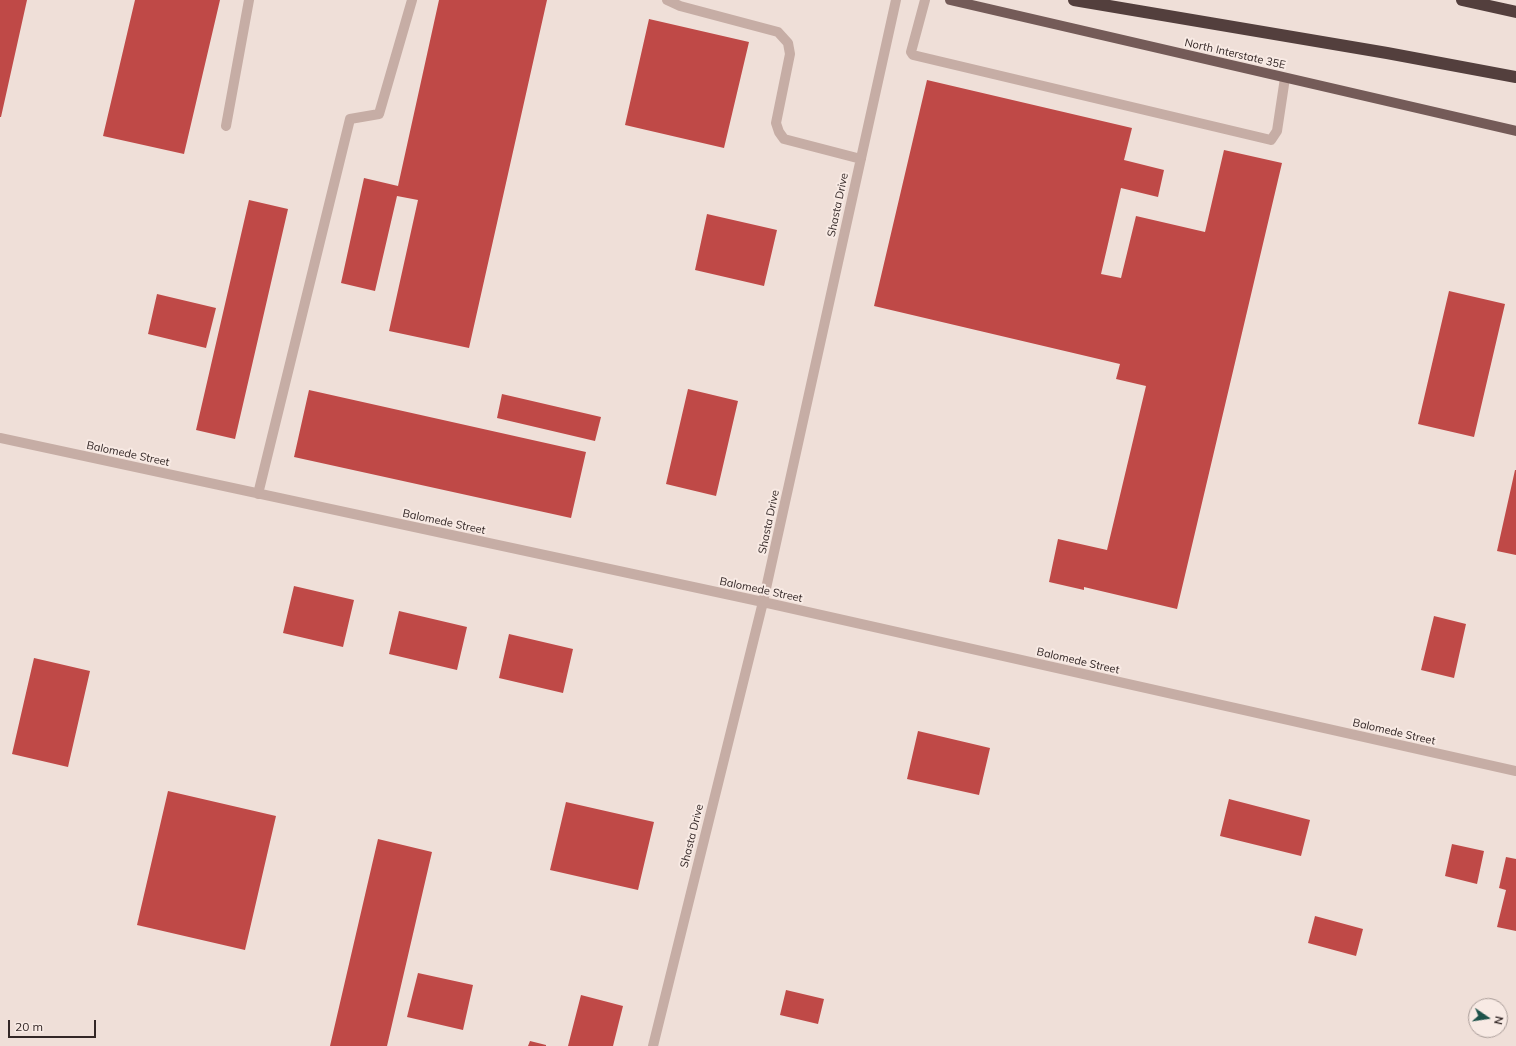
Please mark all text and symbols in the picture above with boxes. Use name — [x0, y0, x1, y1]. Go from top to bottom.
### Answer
street label: North Interstate 35E — [1183, 36, 1287, 72]
street label: Shasta Drive — [825, 172, 851, 238]
street label: Balomede Street — [85, 439, 171, 469]
street label: Shasta Drive — [756, 489, 782, 555]
street label: Balomede Street — [401, 507, 487, 537]
street label: Balomede Street — [718, 575, 804, 605]
street label: Balomede Street — [1035, 645, 1121, 677]
street label: Balomede Street — [1351, 716, 1437, 748]
street label: Shasta Drive — [678, 803, 706, 869]
north arrow — [1468, 998, 1508, 1038]
scale bar — [10, 1012, 98, 1038]
text: N — [1491, 1015, 1506, 1026]
text: 20 m — [15, 1019, 43, 1034]

